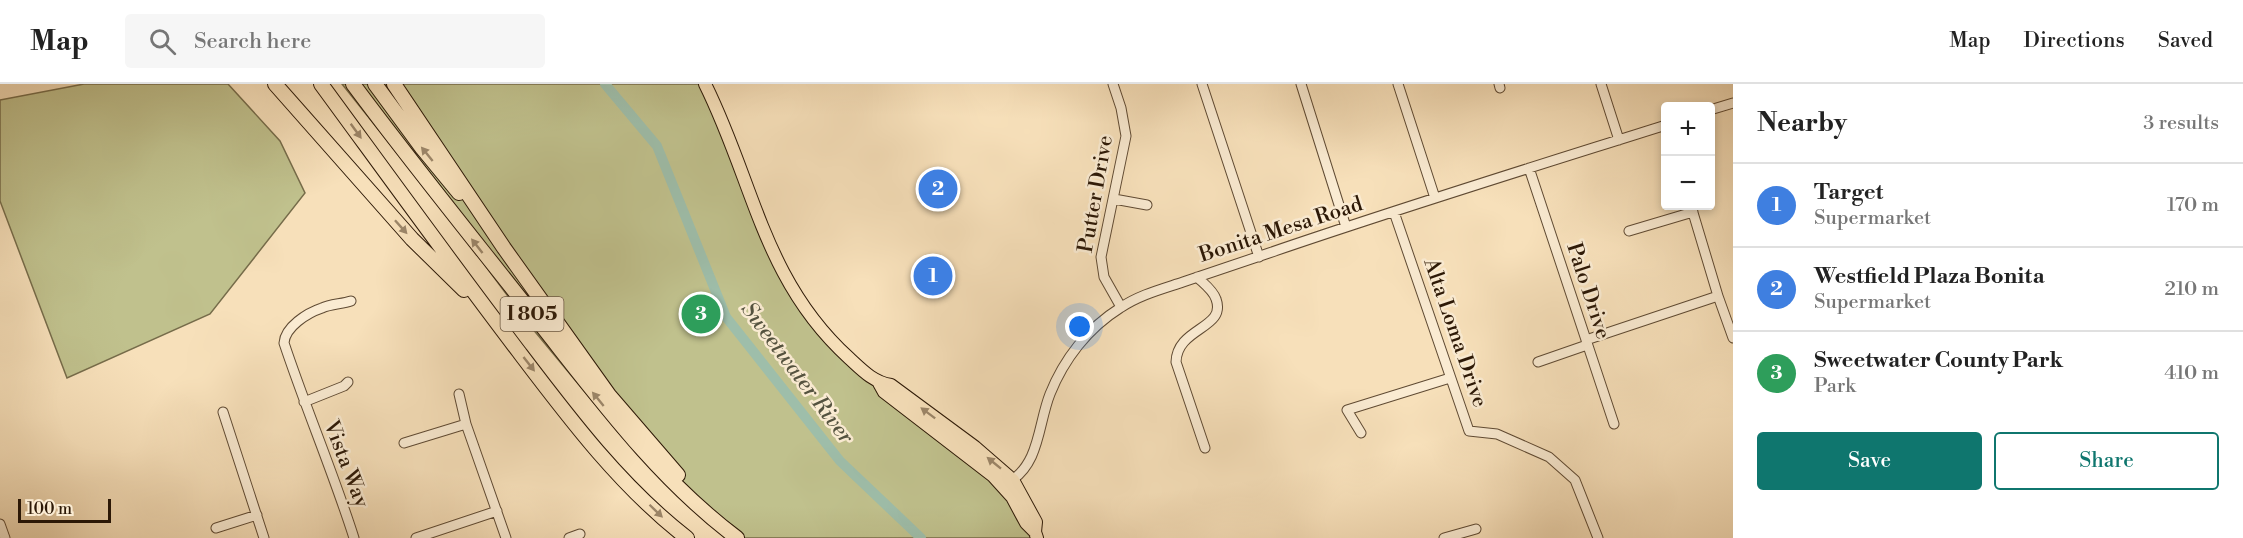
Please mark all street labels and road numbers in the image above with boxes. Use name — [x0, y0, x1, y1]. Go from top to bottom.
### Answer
street label: Putter Drive — [1073, 133, 1119, 255]
street label: Bonita Mesa Road — [1195, 191, 1366, 269]
street label: Palo Drive — [1560, 240, 1616, 342]
street label: Alta Loma Drive — [1417, 254, 1493, 411]
road number: I 805 — [500, 297, 564, 331]
street label: Vista Way — [317, 416, 375, 512]

